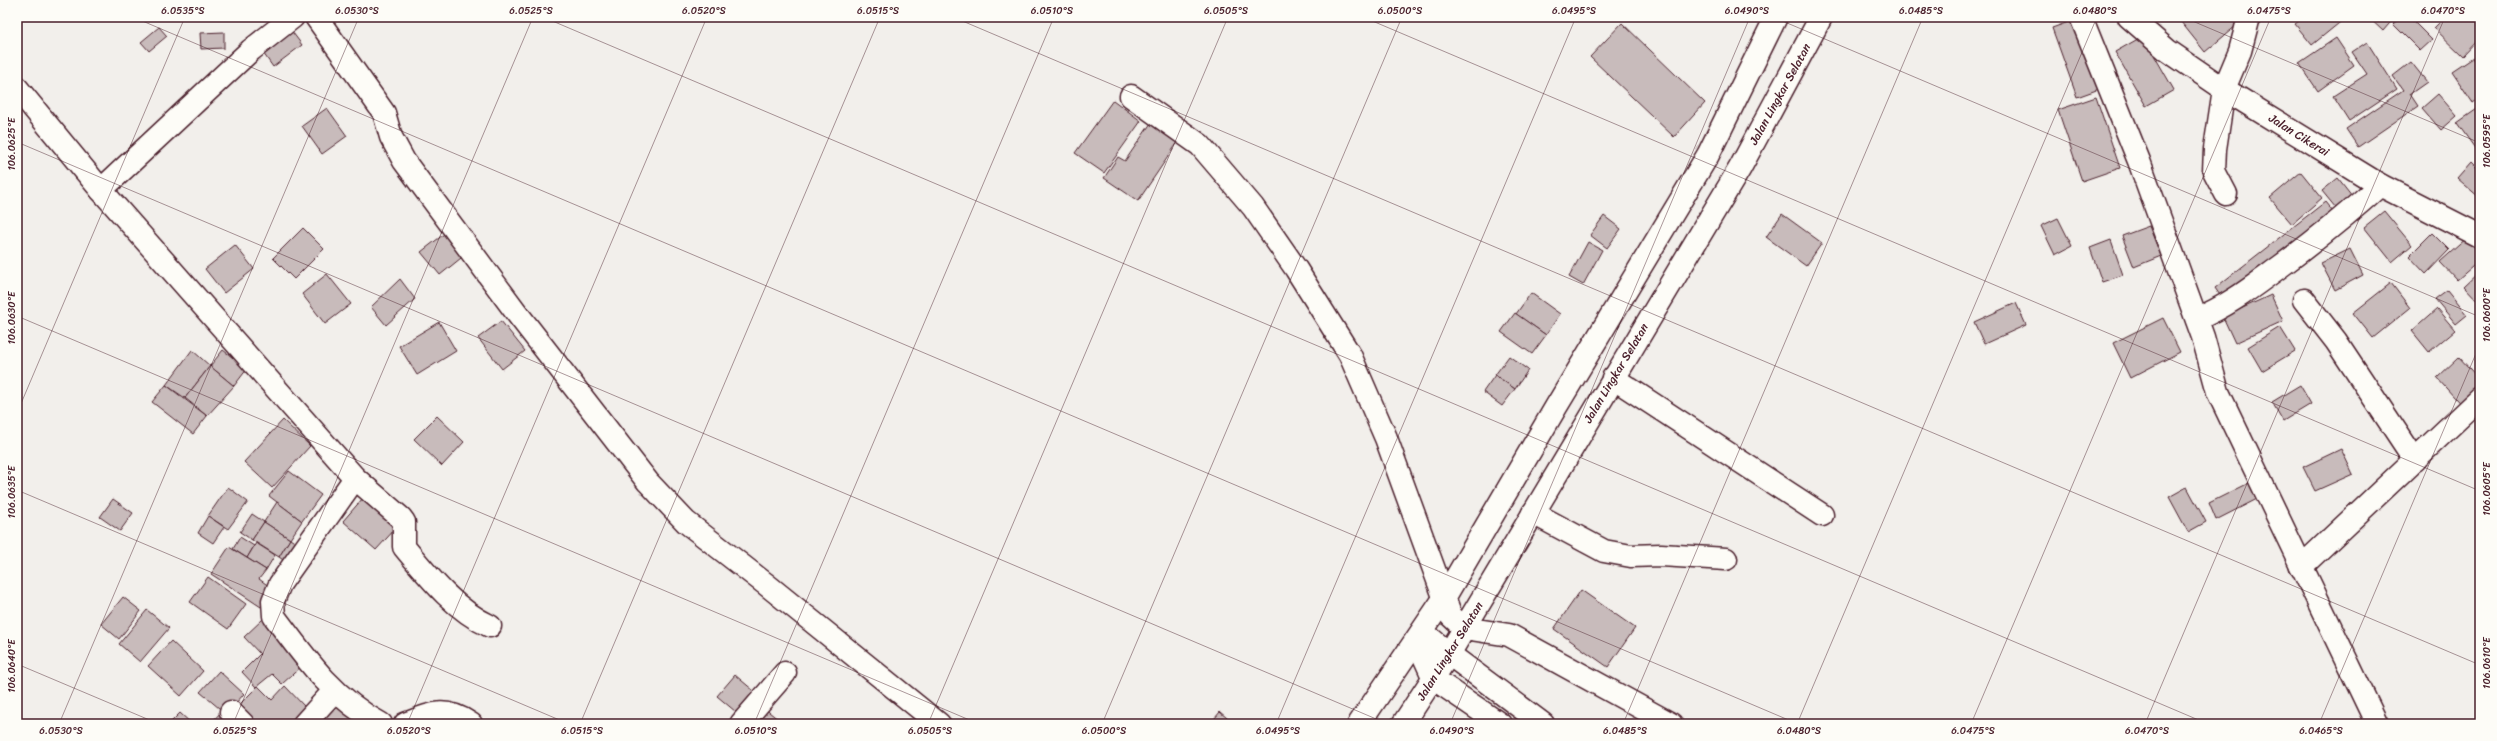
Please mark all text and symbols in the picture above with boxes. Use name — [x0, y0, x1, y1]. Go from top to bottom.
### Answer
text: 6.0535°S — [161, 2, 205, 20]
text: 6.0530°S — [335, 2, 379, 20]
text: 6.0525°S — [509, 2, 554, 20]
text: 6.0520°S — [682, 2, 727, 20]
text: 6.0515°S — [857, 2, 900, 20]
text: 6.0510°S — [1031, 2, 1074, 20]
text: 6.0505°S — [1204, 2, 1249, 20]
text: 6.0500°S — [1378, 2, 1423, 20]
text: 6.0495°S — [1552, 2, 1597, 20]
text: 6.0490°S — [1725, 2, 1770, 20]
text: 6.0485°S — [1899, 2, 1944, 20]
text: 6.0480°S — [2073, 2, 2118, 20]
text: 6.0475°S — [2247, 2, 2292, 20]
text: 6.0470°S — [2421, 2, 2466, 20]
street label: Jalan Lingkar Selatan — [1742, 39, 1817, 150]
street label: Jalan Cikerai — [2263, 107, 2334, 163]
text: 106.0595°E — [2478, 113, 2496, 168]
text: 106.0625°E — [3, 116, 21, 171]
text: 106.0600°E — [2478, 287, 2496, 342]
text: 106.0630°E — [3, 290, 21, 344]
street label: Jalan Lingkar Selatan — [1577, 318, 1655, 428]
text: 106.0605°E — [2478, 461, 2496, 516]
text: 106.0635°E — [3, 464, 21, 518]
street label: Jalan Lingkar Selatan — [1410, 597, 1490, 706]
text: 106.0610°E — [2478, 636, 2496, 689]
text: 106.0640°E — [3, 638, 21, 693]
text: 6.0530°S — [39, 722, 83, 740]
text: 6.0525°S — [213, 722, 258, 740]
text: 6.0520°S — [387, 722, 432, 740]
text: 6.0515°S — [561, 722, 604, 740]
text: 6.0510°S — [735, 722, 778, 740]
text: 6.0505°S — [908, 722, 953, 740]
text: 6.0500°S — [1082, 722, 1127, 740]
text: 6.0495°S — [1256, 722, 1301, 740]
text: 6.0490°S — [1430, 722, 1475, 740]
text: 6.0485°S — [1603, 722, 1648, 740]
text: 6.0480°S — [1777, 722, 1822, 740]
text: 6.0475°S — [1951, 722, 1996, 740]
text: 6.0470°S — [2125, 722, 2170, 740]
text: 6.0465°S — [2299, 722, 2344, 740]

